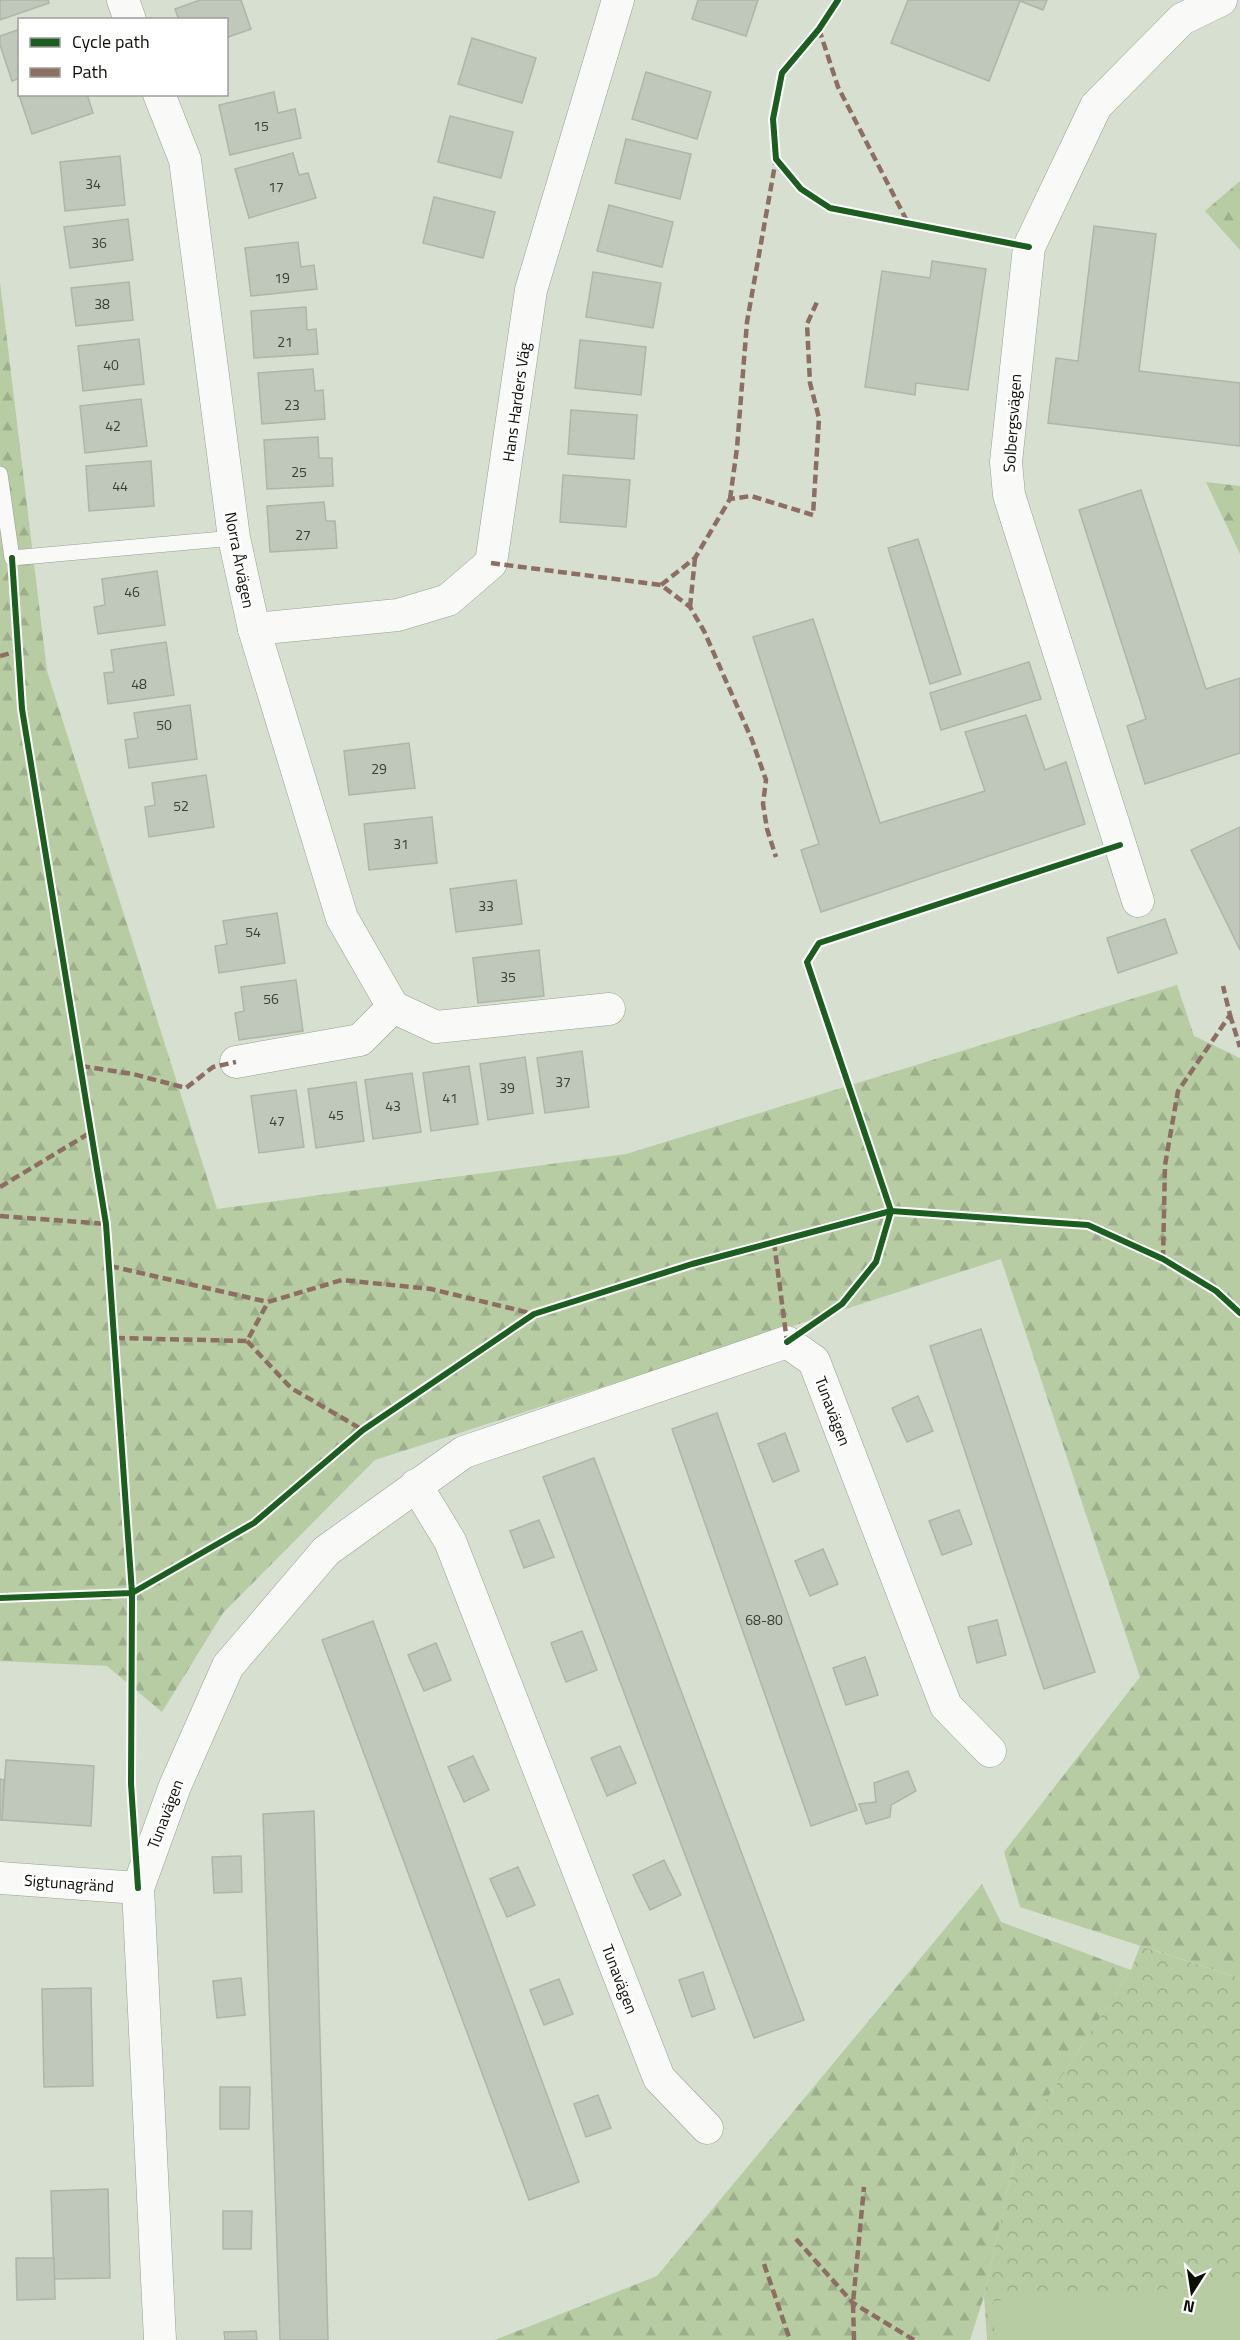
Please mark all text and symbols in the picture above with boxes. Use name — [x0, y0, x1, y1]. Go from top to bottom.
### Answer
legend — [18, 18, 228, 96]
text: Cycle path — [72, 28, 150, 55]
text: Path — [72, 58, 108, 85]
house number: 15 — [253, 115, 269, 136]
house number: 34 — [85, 173, 101, 194]
house number: 17 — [268, 176, 284, 197]
house number: 36 — [91, 232, 107, 253]
house number: 19 — [274, 267, 290, 288]
house number: 38 — [94, 293, 110, 314]
house number: 21 — [277, 331, 293, 352]
street label: Hans Harders Väg — [496, 341, 536, 463]
house number: 40 — [103, 354, 119, 375]
street label: Solbergsvägen — [997, 373, 1027, 473]
house number: 23 — [284, 394, 300, 415]
house number: 42 — [105, 415, 121, 436]
house number: 25 — [291, 461, 307, 482]
house number: 44 — [112, 475, 128, 496]
street label: Norra Årvägen — [219, 510, 261, 610]
house number: 27 — [295, 524, 311, 545]
house number: 46 — [124, 581, 140, 602]
house number: 48 — [131, 673, 147, 694]
house number: 50 — [156, 714, 172, 735]
house number: 29 — [371, 758, 387, 779]
house number: 52 — [173, 795, 189, 816]
house number: 31 — [393, 833, 409, 854]
house number: 33 — [478, 895, 494, 916]
house number: 54 — [245, 921, 261, 942]
house number: 35 — [500, 966, 516, 987]
house number: 56 — [263, 988, 279, 1009]
house number: 37 — [555, 1071, 571, 1092]
house number: 39 — [499, 1077, 515, 1098]
house number: 41 — [442, 1087, 458, 1108]
house number: 43 — [385, 1095, 401, 1116]
house number: 45 — [328, 1104, 344, 1125]
house number: 47 — [269, 1110, 285, 1131]
street label: Tunavägen — [809, 1373, 857, 1449]
house number: 68-80 — [745, 1609, 783, 1630]
street label: Tunavägen — [141, 1776, 189, 1852]
street label: Sigtunagränd — [23, 1868, 115, 1898]
street label: Tunavägen — [596, 1941, 644, 2017]
north arrow — [1162, 2262, 1222, 2322]
text: N — [1181, 2294, 1197, 2320]

